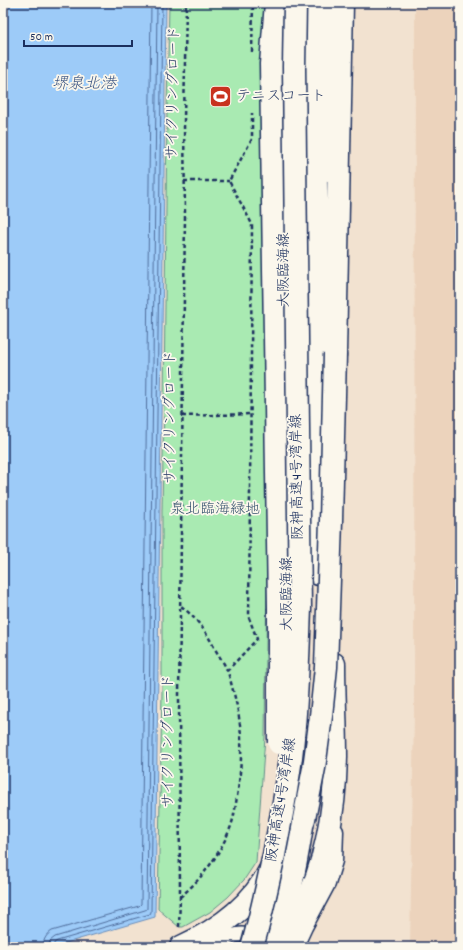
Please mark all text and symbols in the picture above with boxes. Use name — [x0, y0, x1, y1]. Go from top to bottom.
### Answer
scale bar — [24, 22, 132, 48]
street label: サイクリングロード — [162, 26, 186, 160]
text: 50 m — [30, 29, 53, 46]
water label: 堺泉北港 — [52, 73, 118, 96]
sports icon: テニスコート — [207, 84, 233, 110]
place label: テニスコート — [236, 86, 326, 108]
street label: 大阪臨海線 — [274, 232, 296, 308]
street label: サイクリングロード — [160, 350, 182, 484]
street label: 阪神高速4号湾岸線 — [286, 414, 310, 540]
park label: 泉北臨海緑地 — [170, 499, 260, 521]
street label: 大阪臨海線 — [277, 556, 299, 632]
street label: サイクリングロード — [158, 674, 180, 808]
street label: 阪神高速4号湾岸線 — [261, 736, 303, 864]

